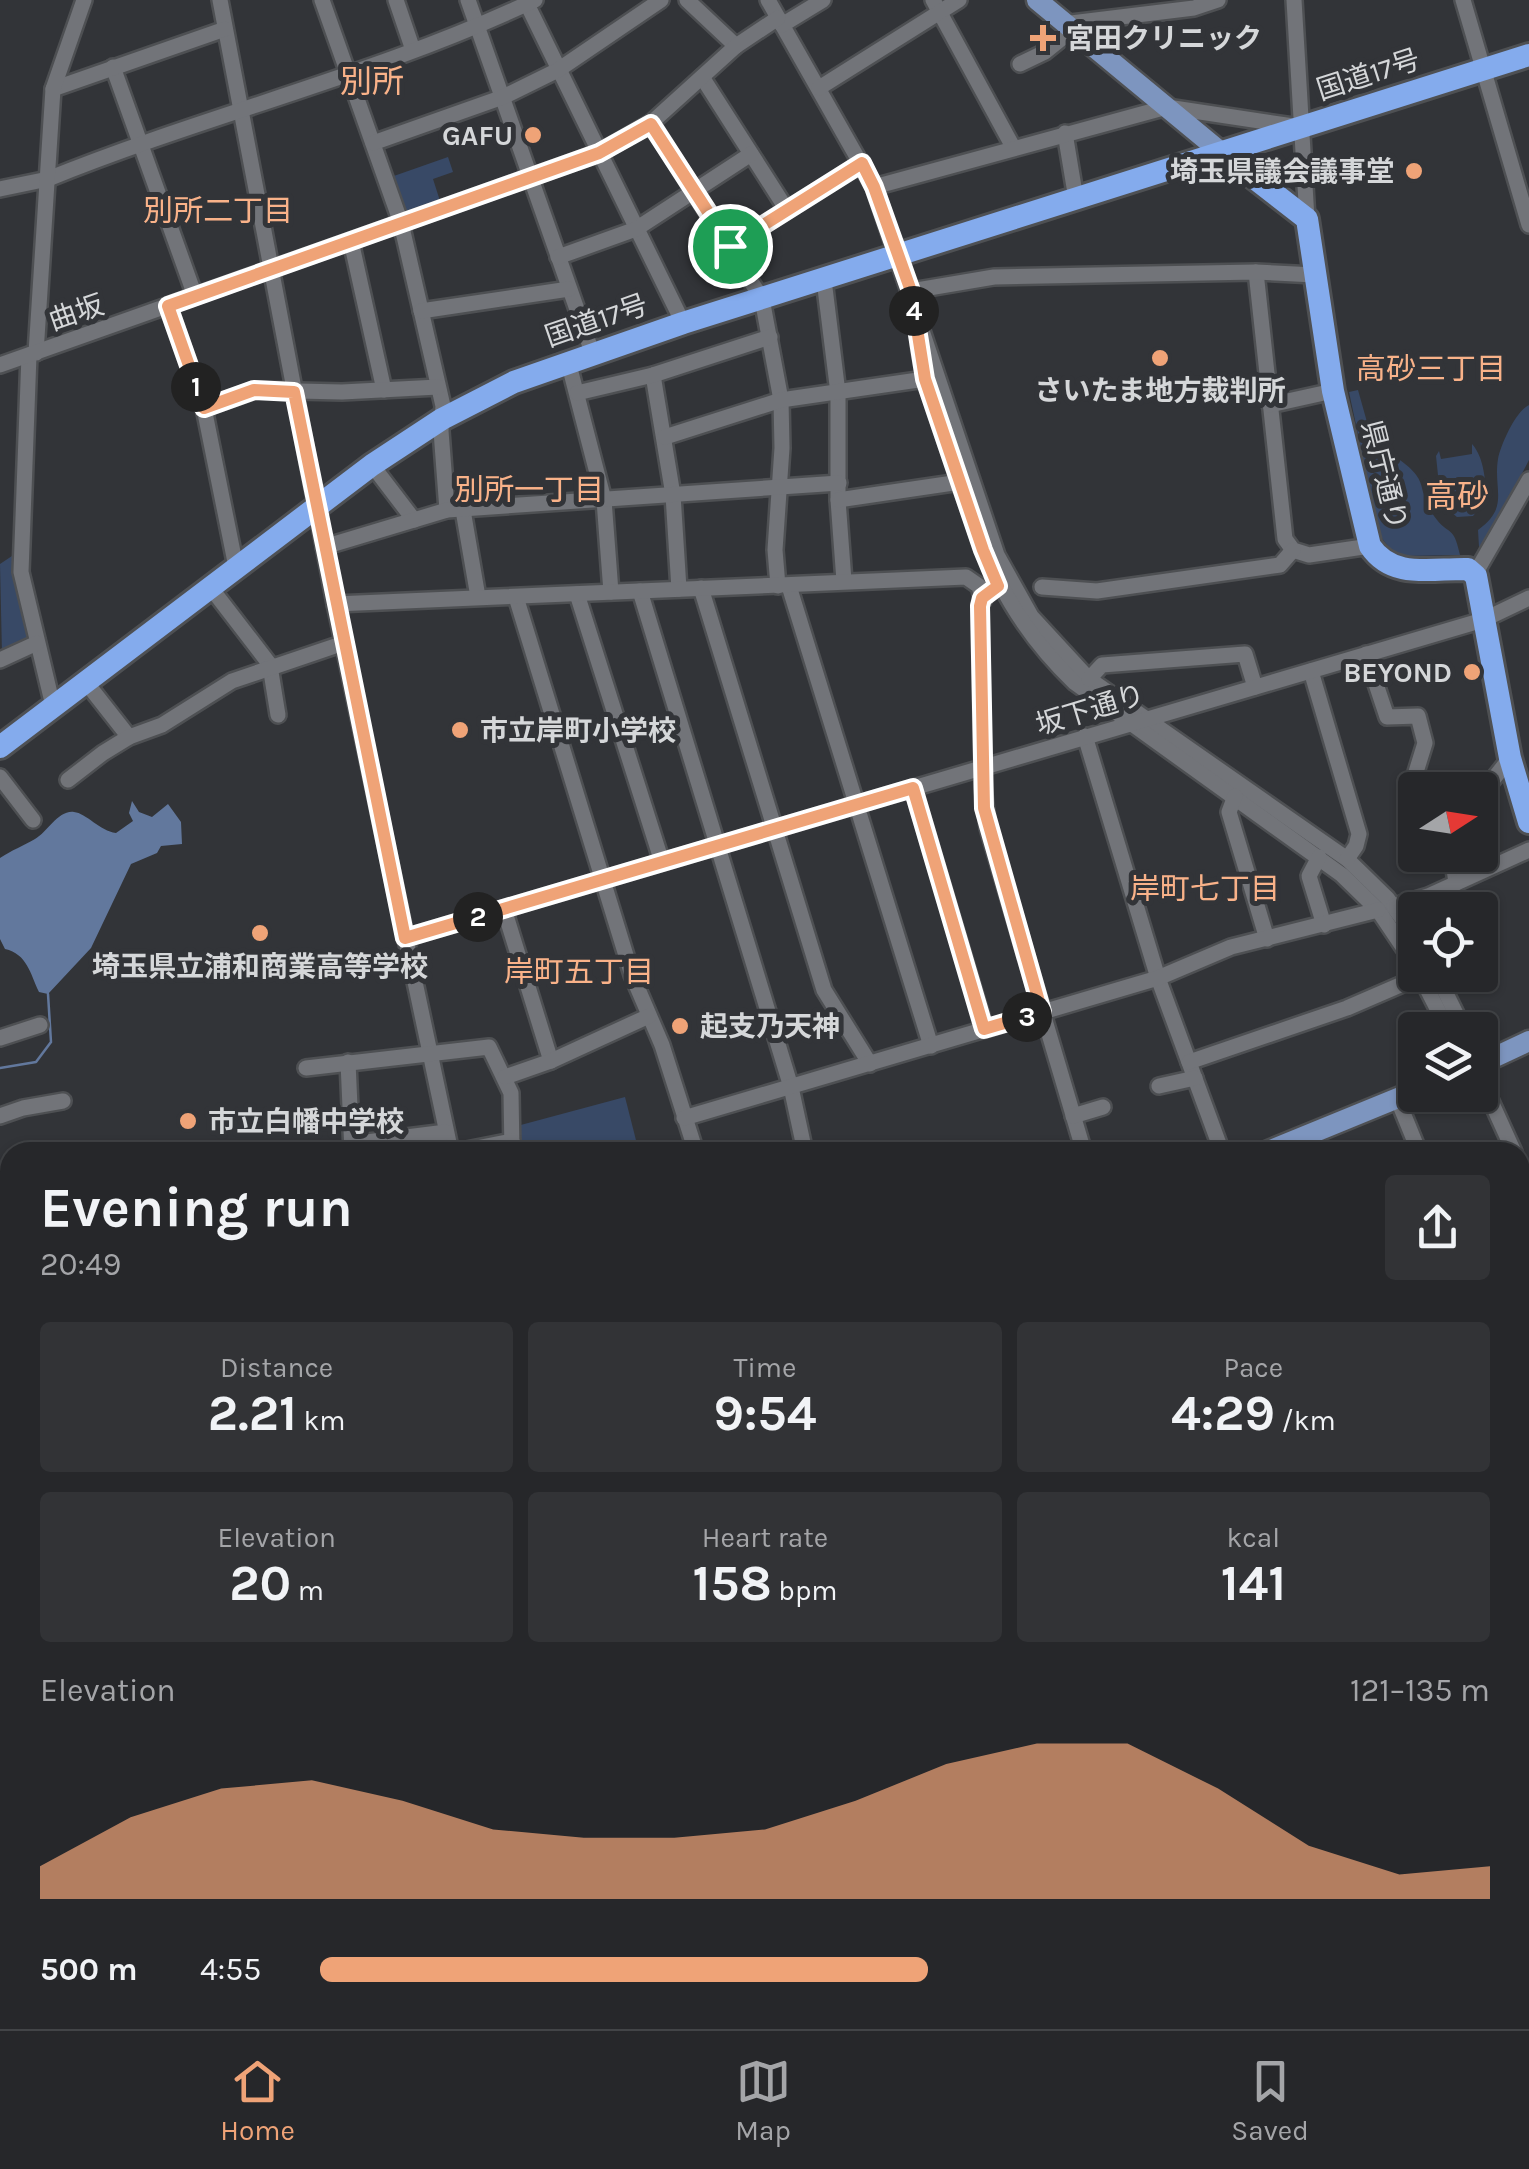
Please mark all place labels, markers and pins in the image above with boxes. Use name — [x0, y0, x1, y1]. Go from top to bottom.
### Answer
place label: 宮田クリニック — [1066, 22, 1262, 55]
marker: 宮田クリニック — [1030, 25, 1056, 51]
place label: GAFU — [442, 119, 513, 152]
marker: GAFU — [522, 124, 544, 146]
place label: 埼玉県議会議事堂 — [1170, 155, 1394, 188]
marker: 埼玉県議会議事堂 — [1403, 160, 1425, 182]
pin — [688, 204, 773, 289]
pin: 4 — [889, 286, 939, 336]
marker: さいたま地方裁判所 — [1149, 347, 1171, 369]
pin: 1 — [171, 362, 221, 412]
place label: さいたま地方裁判所 — [1034, 374, 1286, 407]
place label: BEYOND — [1343, 656, 1452, 689]
marker: BEYOND — [1461, 661, 1483, 683]
place label: 市立岸町小学校 — [480, 714, 676, 747]
marker: 市立岸町小学校 — [449, 719, 471, 741]
pin: 2 — [453, 892, 503, 942]
marker: 埼玉県立浦和商業高等学校 — [249, 922, 271, 944]
place label: 埼玉県立浦和商業高等学校 — [92, 950, 428, 983]
pin: 3 — [1002, 992, 1052, 1042]
place label: 起支乃天神 — [700, 1010, 840, 1043]
marker: 起支乃天神 — [669, 1015, 691, 1037]
place label: 市立白幡中学校 — [208, 1105, 404, 1138]
marker: 市立白幡中学校 — [177, 1110, 199, 1132]

